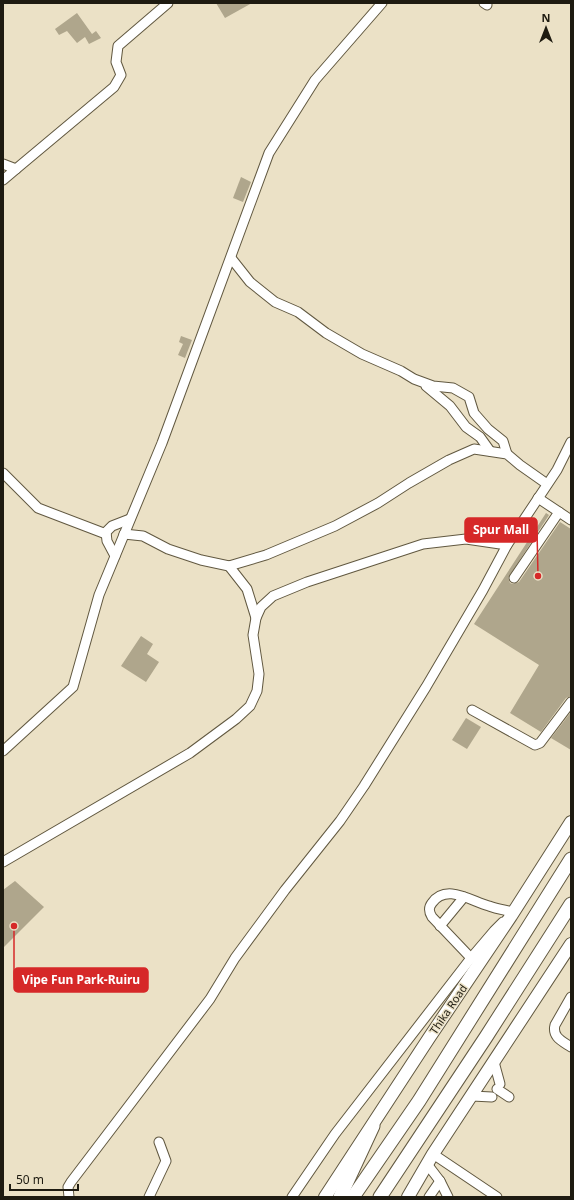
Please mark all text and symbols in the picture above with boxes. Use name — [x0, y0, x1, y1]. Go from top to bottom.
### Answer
north arrow — [526, 8, 566, 48]
text: N — [542, 10, 550, 25]
callout: Spur Mall — [465, 518, 537, 542]
text: Spur Mall — [473, 521, 529, 538]
callout: Vipe Fun Park-Ruiru — [14, 968, 148, 992]
text: Vipe Fun Park-Ruiru — [22, 971, 140, 988]
street label: Thika Road — [426, 981, 470, 1037]
scale bar — [10, 1166, 78, 1192]
text: 50 m — [16, 1171, 44, 1188]

